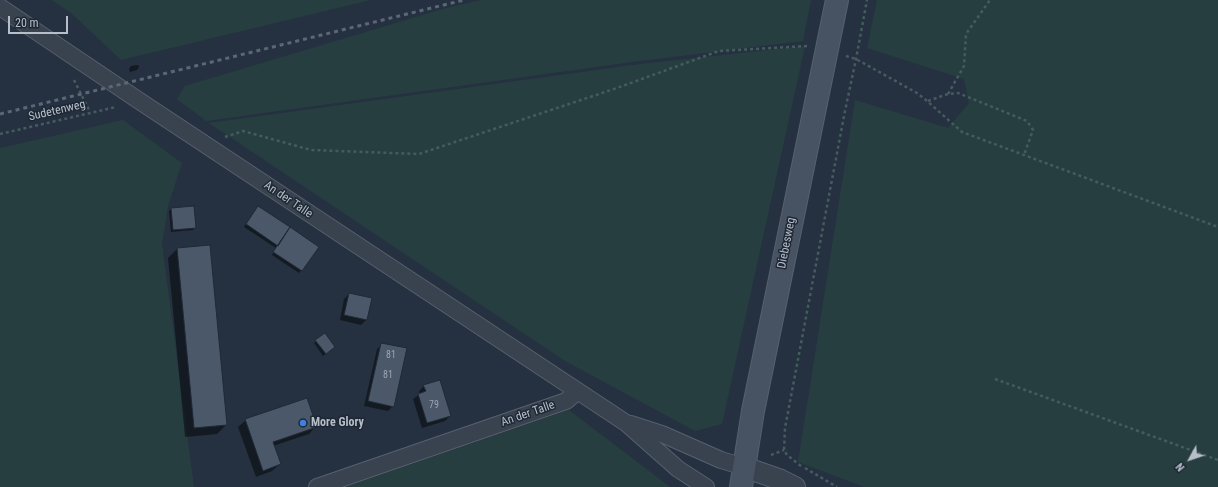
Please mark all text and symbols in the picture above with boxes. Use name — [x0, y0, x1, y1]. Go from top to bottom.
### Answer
scale bar — [10, 8, 70, 34]
text: 20 m — [15, 16, 39, 30]
street label: Sudetenweg — [27, 97, 87, 125]
street label: An der Talle — [261, 178, 315, 222]
street label: Diebesweg — [775, 216, 799, 270]
house number: 81 — [386, 349, 396, 361]
house number: 81 — [383, 369, 393, 381]
street label: An der Talle — [499, 398, 557, 430]
house number: 79 — [429, 399, 439, 411]
place label: More Glory — [311, 416, 364, 430]
marker: More Glory — [298, 418, 308, 428]
north arrow — [1170, 439, 1210, 479]
text: N — [1173, 460, 1188, 474]

